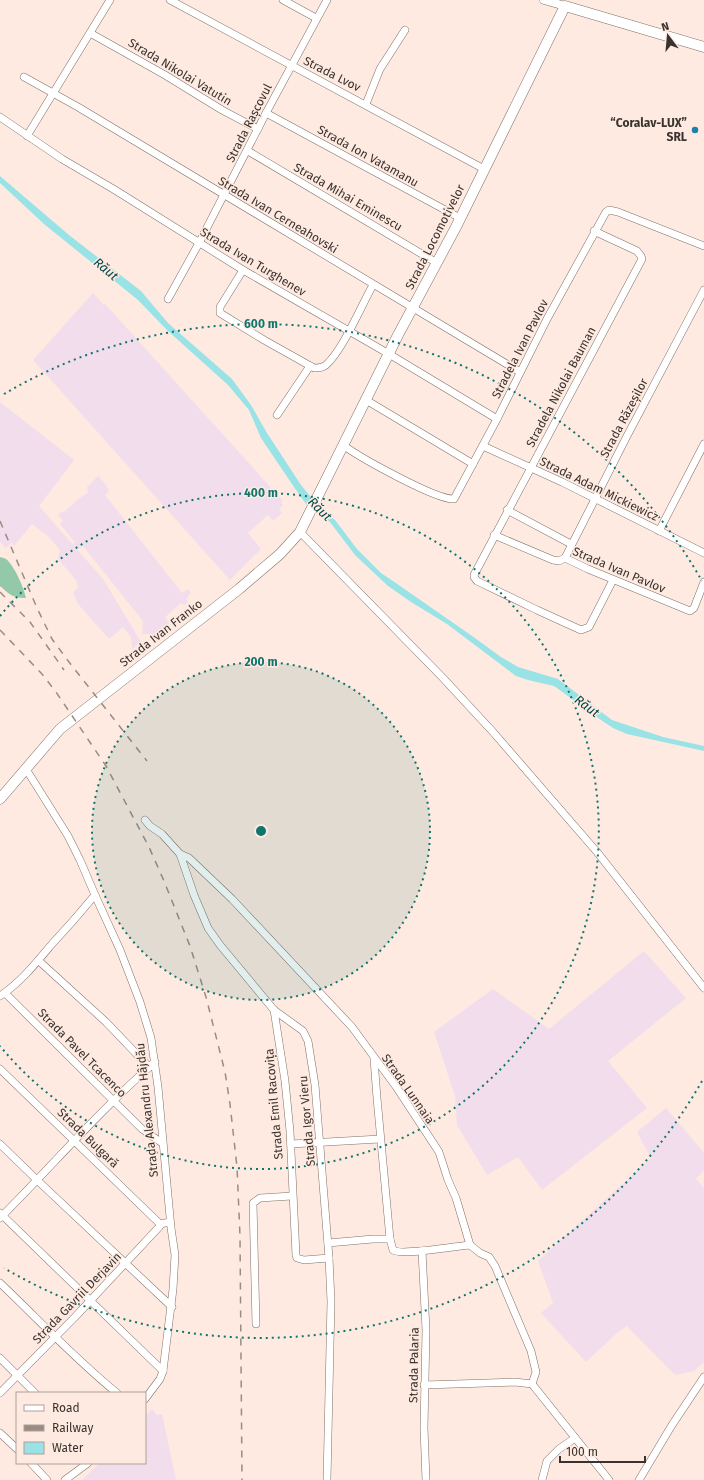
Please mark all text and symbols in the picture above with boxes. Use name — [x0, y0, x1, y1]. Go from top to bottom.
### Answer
north arrow — [648, 16, 688, 56]
text: N — [660, 20, 671, 34]
street label: Strada Nikolai Vatutin — [126, 35, 234, 109]
street label: Strada Lvov — [301, 54, 363, 94]
street label: Strada Rașcovul — [223, 81, 276, 165]
place label: “Coralav-LUX” SRL — [610, 116, 687, 144]
street label: Strada Ion Vatamanu — [315, 122, 421, 190]
marker: “Coralav-LUX” SRL — [690, 125, 700, 135]
street label: Strada Mihai Eminescu — [291, 160, 405, 234]
street label: Strada Ivan Cerneahovski — [216, 174, 340, 256]
street label: Strada Locomotivelor — [402, 182, 468, 292]
street label: Strada Ivan Turghenev — [198, 225, 308, 299]
water label: Răut — [91, 255, 121, 284]
street label: Stradela Ivan Pavlov — [489, 297, 551, 401]
text: 600 m — [244, 317, 278, 331]
street label: Stradela Nikolai Bauman — [523, 324, 599, 450]
street label: Strada Răzeșilor — [597, 376, 652, 461]
street label: Strada Adam Mickiewicz — [537, 454, 661, 524]
text: 400 m — [244, 486, 278, 500]
water label: Răut — [305, 494, 335, 524]
street label: Strada Ivan Pavlov — [571, 544, 668, 596]
street label: Strada Ivan Franko — [117, 596, 205, 670]
text: 200 m — [244, 655, 278, 669]
water label: Răut — [572, 692, 603, 720]
centre of rings — [254, 824, 268, 838]
street label: Strada Pavel Tcacenco — [35, 1006, 129, 1100]
street label: Strada Alexandru Hâjdău — [133, 1042, 161, 1178]
street label: Strada Emil Racovița — [262, 1048, 287, 1160]
street label: Strada Lunnaia — [379, 1051, 437, 1127]
street label: Strada Igor Vieru — [296, 1075, 318, 1167]
street label: Strada Bulgară — [55, 1105, 121, 1171]
street label: Strada Gavriil Derjavin — [30, 1250, 124, 1346]
street label: Strada Palaria — [406, 1327, 422, 1403]
legend — [16, 1392, 146, 1464]
text: Road — [52, 1401, 80, 1415]
text: Railway — [52, 1421, 93, 1435]
scale bar — [560, 1438, 645, 1464]
text: Water — [52, 1441, 84, 1455]
text: 100 m — [566, 1445, 598, 1459]

